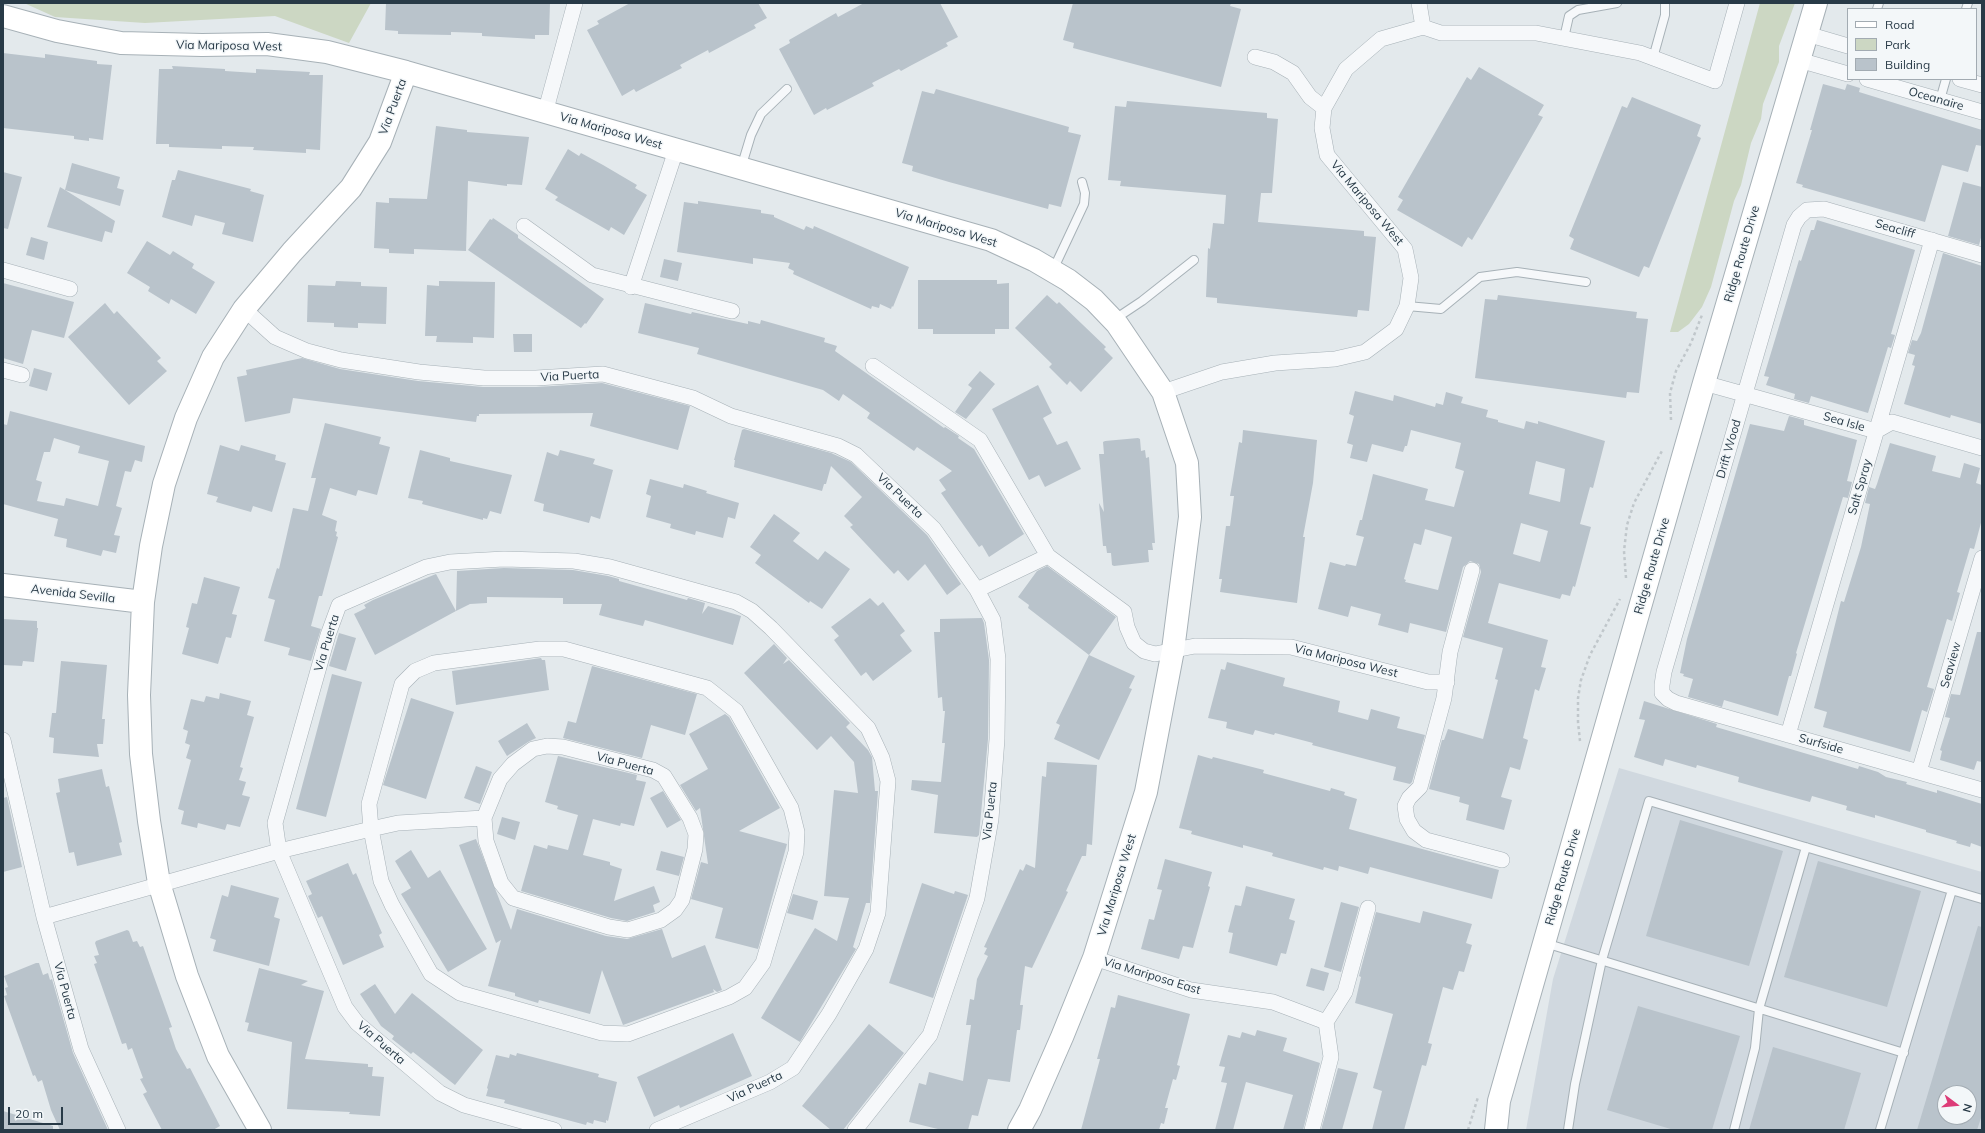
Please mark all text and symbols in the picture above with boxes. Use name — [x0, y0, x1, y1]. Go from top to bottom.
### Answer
legend — [1847, 8, 1977, 80]
text: Road — [1885, 17, 1914, 32]
text: Park — [1885, 37, 1910, 52]
street label: Via Mariposa West — [176, 38, 282, 54]
text: Building — [1885, 57, 1930, 72]
street label: Via Puerta — [376, 77, 410, 137]
street label: Oceanaire — [1907, 84, 1965, 114]
street label: Via Mariposa West — [558, 109, 664, 153]
street label: Via Mariposa West — [1327, 158, 1407, 248]
street label: Ridge Route Drive — [1721, 204, 1763, 304]
street label: Via Mariposa West — [893, 206, 999, 250]
street label: Seacliff — [1873, 216, 1917, 242]
street label: Via Puerta — [540, 367, 600, 385]
street label: Sea Isle — [1821, 409, 1867, 435]
street label: Drift Wood — [1714, 418, 1744, 480]
street label: Salt Spray — [1845, 457, 1875, 517]
street label: Via Puerta — [874, 470, 926, 522]
street label: Ridge Route Drive — [1631, 516, 1673, 616]
street label: Avenida Sevilla — [30, 582, 116, 606]
street label: Via Puerta — [312, 613, 342, 673]
street label: Seaview — [1938, 640, 1964, 690]
street label: Via Mariposa West — [1293, 641, 1399, 681]
street label: Surfside — [1797, 731, 1845, 757]
street label: Via Puerta — [595, 749, 655, 779]
street label: Via Puerta — [980, 781, 1000, 841]
street label: Ridge Route Drive — [1542, 827, 1584, 927]
street label: Via Mariposa West — [1095, 832, 1139, 938]
street label: Via Mariposa East — [1102, 954, 1202, 998]
street label: Via Puerta — [50, 961, 80, 1021]
street label: Via Puerta — [354, 1018, 408, 1068]
street label: Via Puerta — [725, 1068, 785, 1106]
north arrow — [1937, 1085, 1977, 1125]
scale bar — [10, 1099, 65, 1125]
text: N — [1960, 1102, 1975, 1114]
text: 20 m — [15, 1106, 43, 1121]

